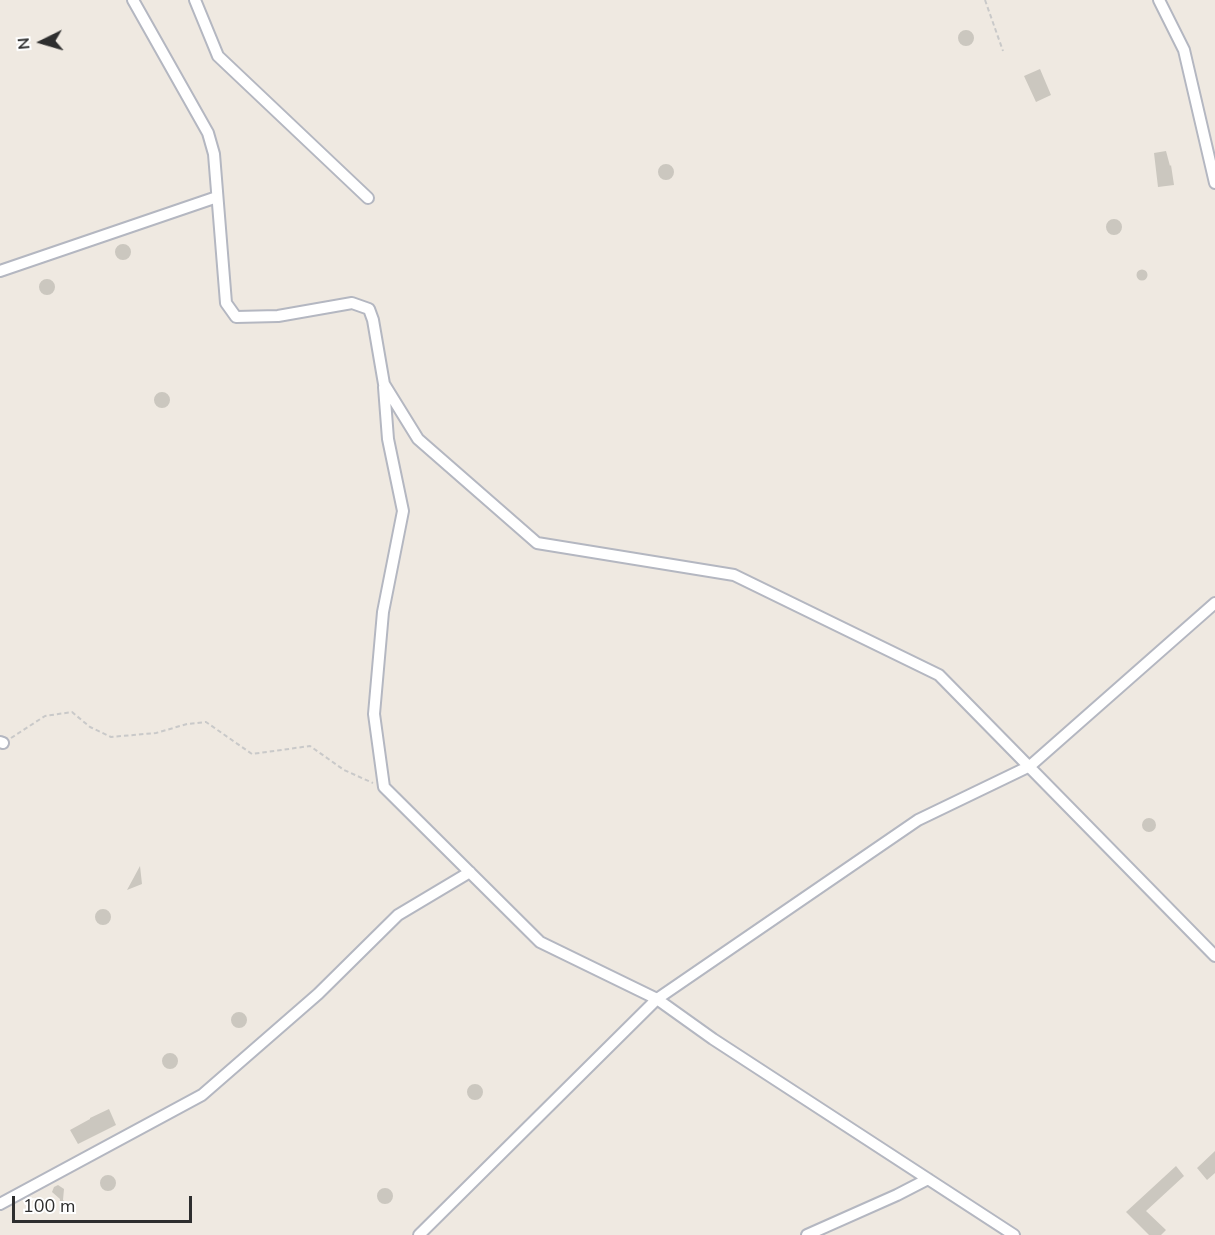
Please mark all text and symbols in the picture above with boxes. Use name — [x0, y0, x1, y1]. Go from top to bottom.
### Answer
north arrow — [12, 12, 72, 72]
text: N — [13, 37, 36, 50]
scale bar — [15, 1184, 195, 1222]
text: 100 m — [23, 1194, 75, 1218]

